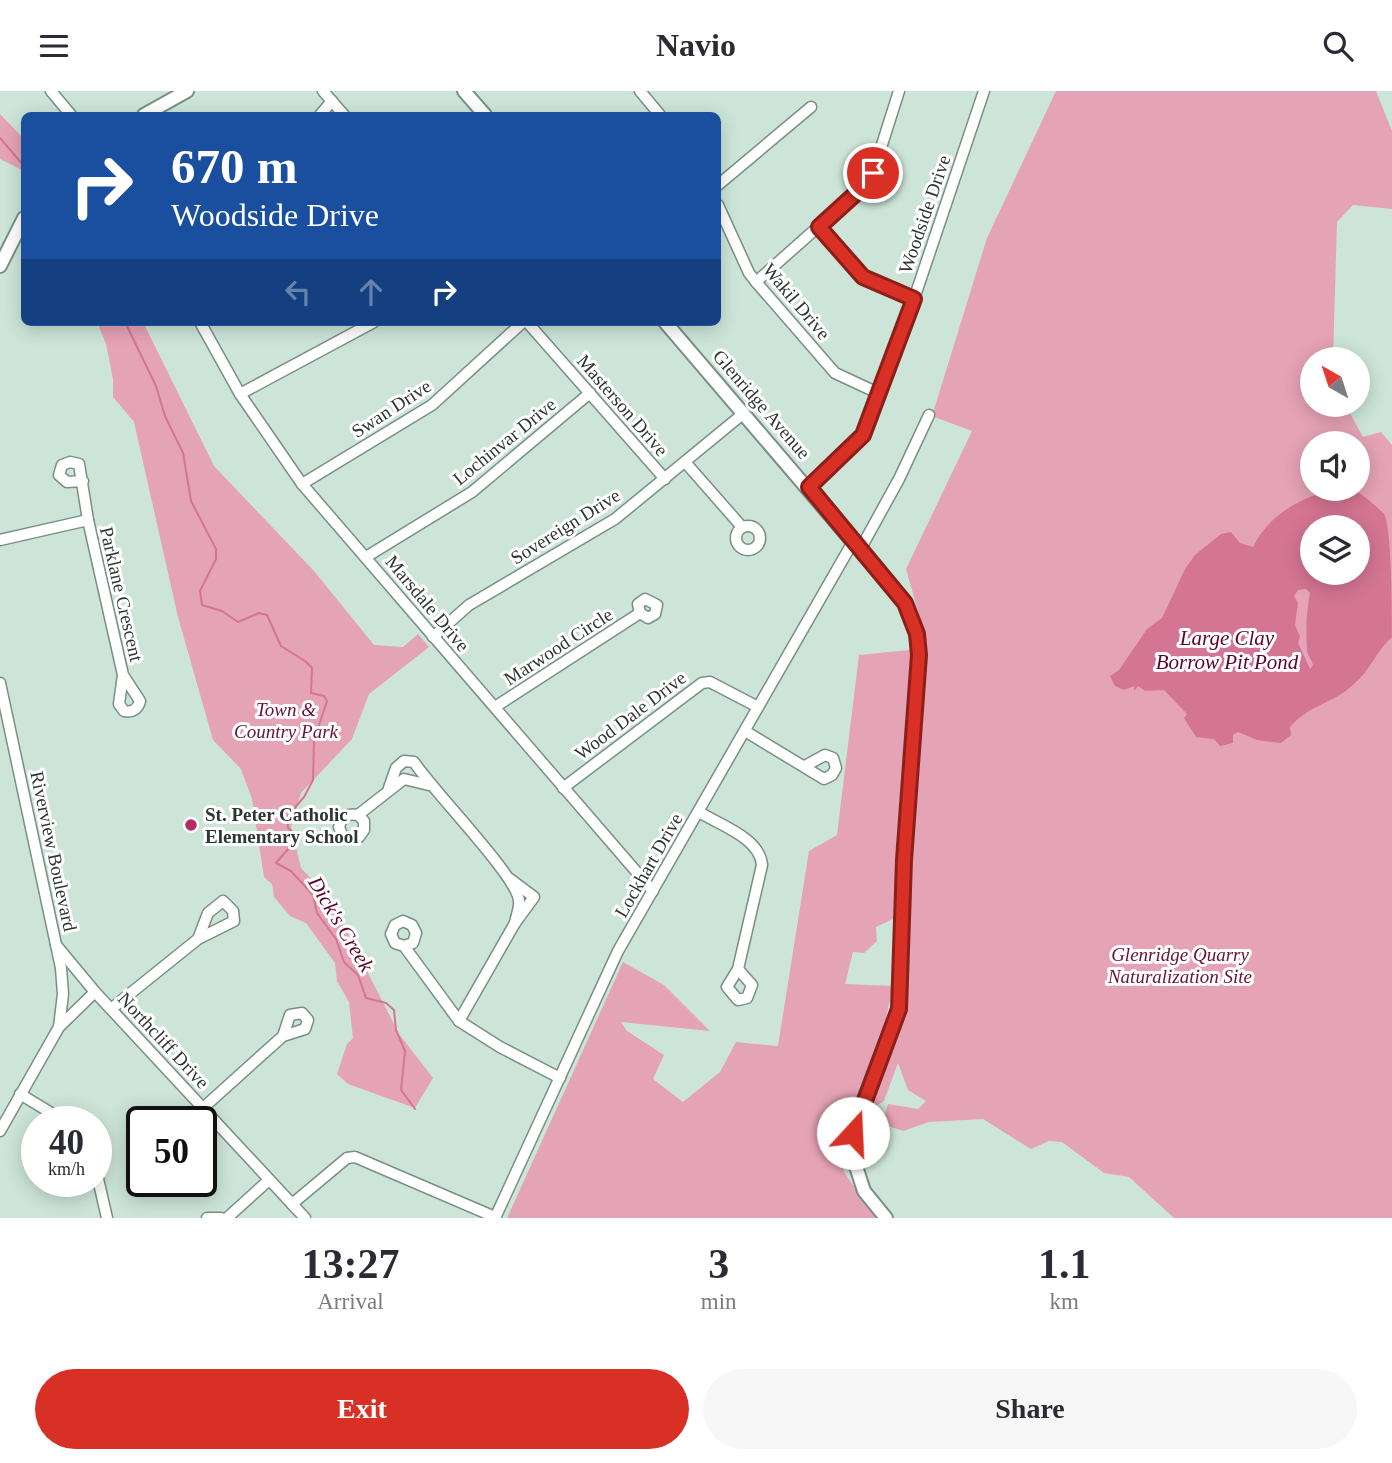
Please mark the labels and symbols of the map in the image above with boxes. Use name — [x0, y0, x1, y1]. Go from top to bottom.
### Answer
pin — [843, 143, 903, 203]
street label: Woodside Drive — [894, 152, 955, 276]
street label: Wakil Drive — [759, 259, 835, 344]
street label: Glenridge Avenue — [709, 346, 815, 463]
north arrow — [1300, 347, 1370, 417]
street label: Masterson Drive — [573, 350, 672, 460]
street label: Swan Drive — [348, 375, 435, 442]
street label: Lochinvar Drive — [449, 394, 560, 489]
street label: Sovereign Drive — [507, 484, 624, 568]
street label: Parklane Crescent — [96, 525, 147, 664]
street label: Marsdale Drive — [381, 551, 474, 656]
street label: Marwood Circle — [500, 604, 616, 689]
water label: Large Clay Borrow Pit Pond — [1156, 626, 1299, 674]
street label: Wood Dale Drive — [571, 667, 690, 764]
park label: Town & Country Park — [234, 699, 339, 742]
street label: Riverview Boulevard — [26, 769, 81, 934]
place label: St. Peter Catholic Elementary School — [205, 804, 359, 847]
street label: Lockhart Drive — [610, 810, 687, 921]
marker: St. Peter Catholic Elementary School — [183, 817, 199, 833]
water label: Dick's Creek — [303, 871, 379, 977]
park label: Glenridge Quarry Naturalization Site — [1107, 944, 1252, 987]
street label: Northcliff Drive — [114, 988, 213, 1093]
position arrow — [816, 1096, 890, 1170]
speed limit sign: 50 — [126, 1106, 217, 1197]

